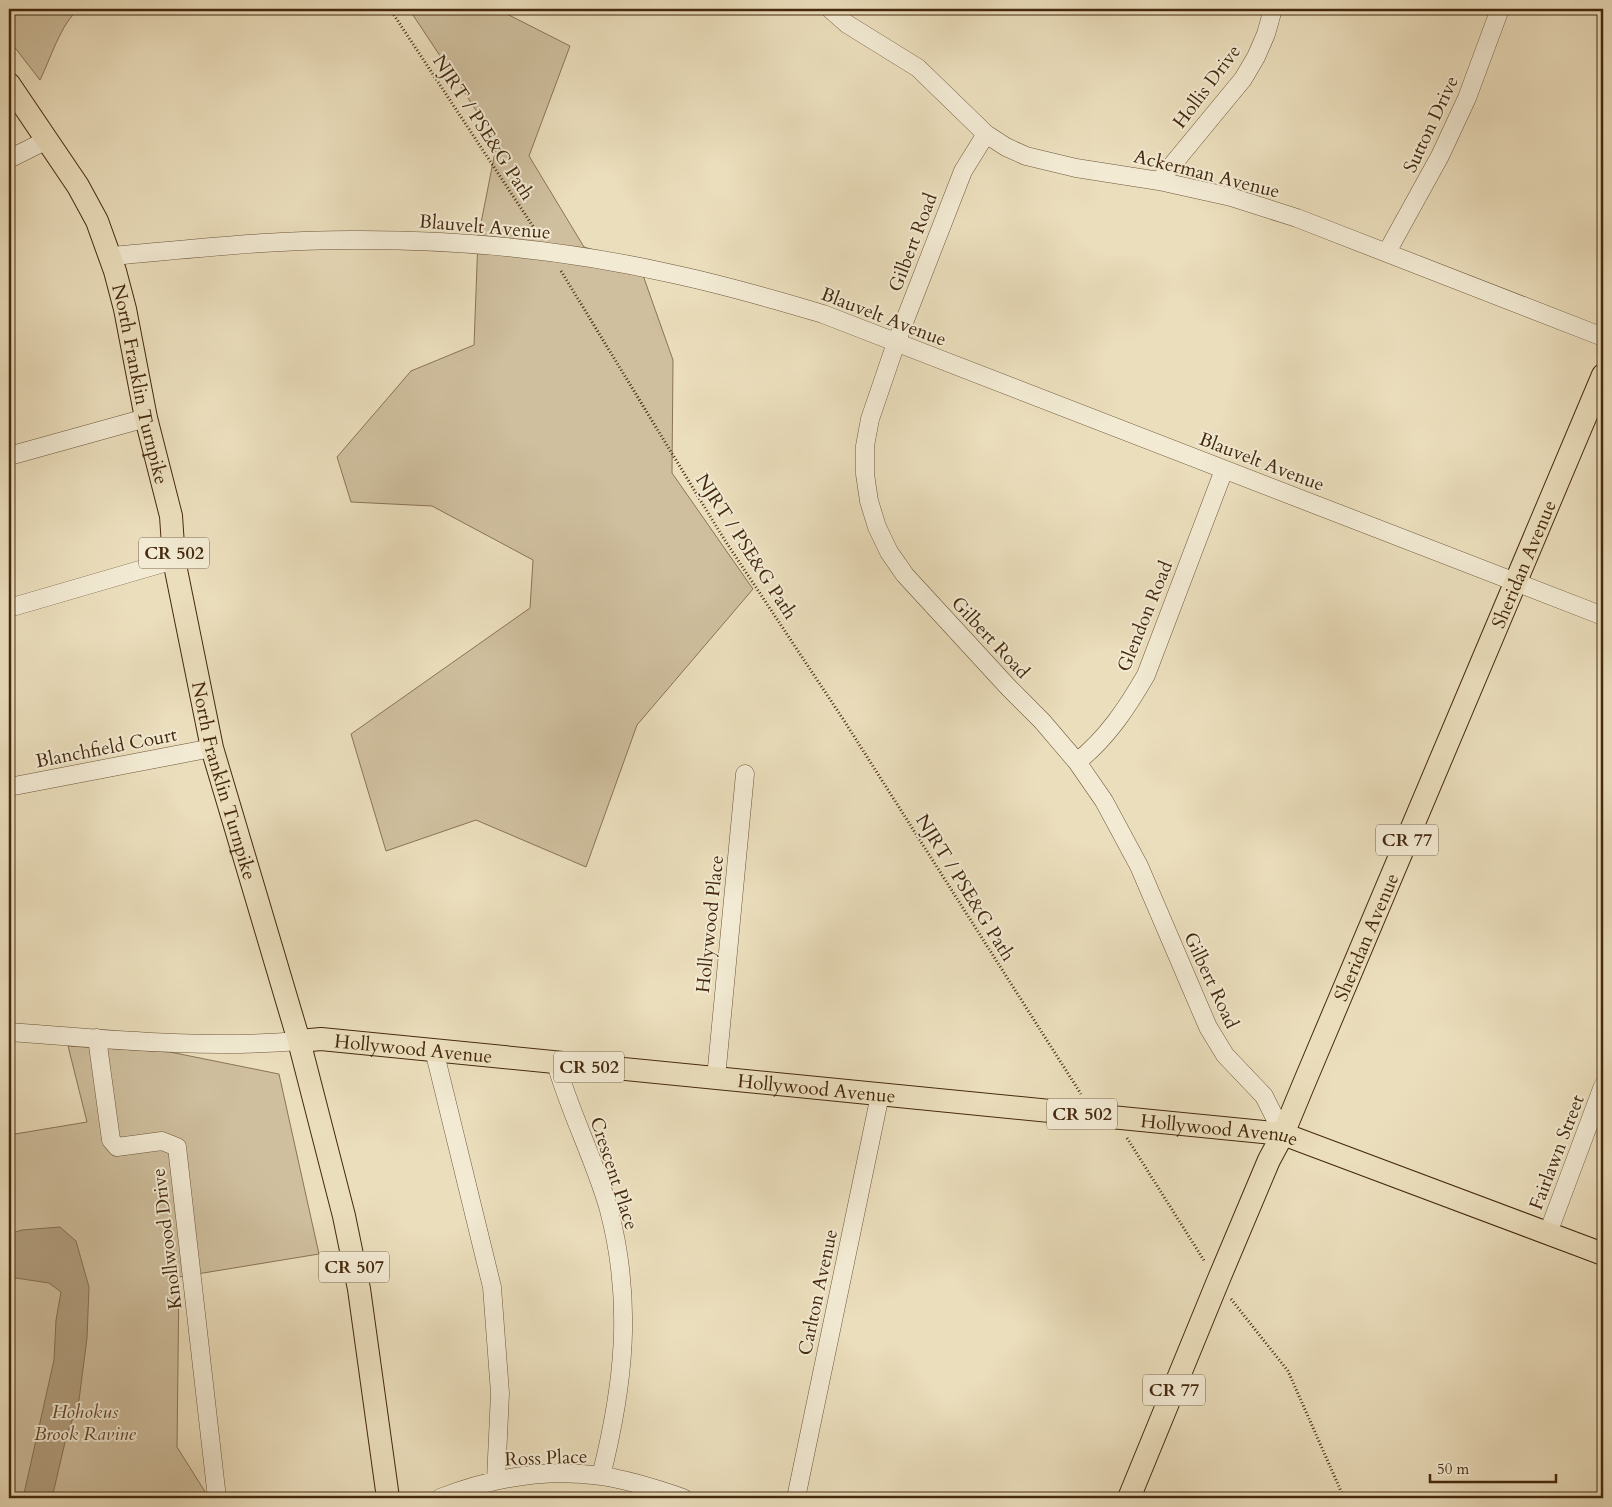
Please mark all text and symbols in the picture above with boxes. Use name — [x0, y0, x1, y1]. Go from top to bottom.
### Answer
street label: Hollis Drive — [1167, 39, 1247, 134]
street label: NJRT / PSE&G Path — [426, 50, 540, 206]
street label: Sutton Drive — [1397, 72, 1465, 177]
street label: Ackerman Avenue — [1131, 143, 1283, 205]
street label: Gilbert Road — [882, 189, 944, 295]
street label: Blauvelt Avenue — [418, 208, 552, 246]
street label: North Franklin Turnpike — [105, 281, 174, 487]
street label: Blauvelt Avenue — [817, 281, 950, 353]
street label: Blauvelt Avenue — [1195, 426, 1328, 498]
street label: NJRT / PSE&G Path — [689, 469, 803, 625]
street label: Sheridan Avenue — [1486, 496, 1563, 632]
road number: CR 502 — [139, 538, 209, 568]
street label: Glendon Road — [1111, 557, 1179, 676]
street label: Gilbert Road — [945, 591, 1035, 685]
street label: North Franklin Turnpike — [185, 679, 262, 883]
street label: Blanchfield Court — [33, 722, 179, 774]
street label: NJRT / PSE&G Path — [909, 809, 1021, 966]
road number: CR 77 — [1376, 824, 1438, 856]
street label: Hollywood Place — [690, 854, 730, 994]
street label: Sheridan Avenue — [1328, 869, 1405, 1006]
street label: Gilbert Road — [1177, 928, 1245, 1033]
street label: Hollywood Avenue — [333, 1028, 494, 1070]
road number: CR 502 — [554, 1052, 624, 1082]
street label: Hollywood Avenue — [736, 1068, 897, 1110]
street label: Fairlawn Street — [1523, 1091, 1591, 1214]
road number: CR 502 — [1047, 1098, 1117, 1130]
street label: Hollywood Avenue — [1139, 1108, 1302, 1153]
street label: Crescent Place — [584, 1114, 645, 1233]
street label: Knollwood Drive — [145, 1167, 189, 1311]
street label: Carlton Avenue — [792, 1227, 844, 1358]
road number: CR 507 — [319, 1252, 389, 1282]
road number: CR 77 — [1143, 1374, 1205, 1406]
park label: Hohokus Brook Ravine — [34, 1399, 137, 1447]
street label: Ross Place — [504, 1444, 588, 1472]
scale bar — [1430, 1452, 1556, 1484]
text: 50 m — [1437, 1459, 1469, 1479]

